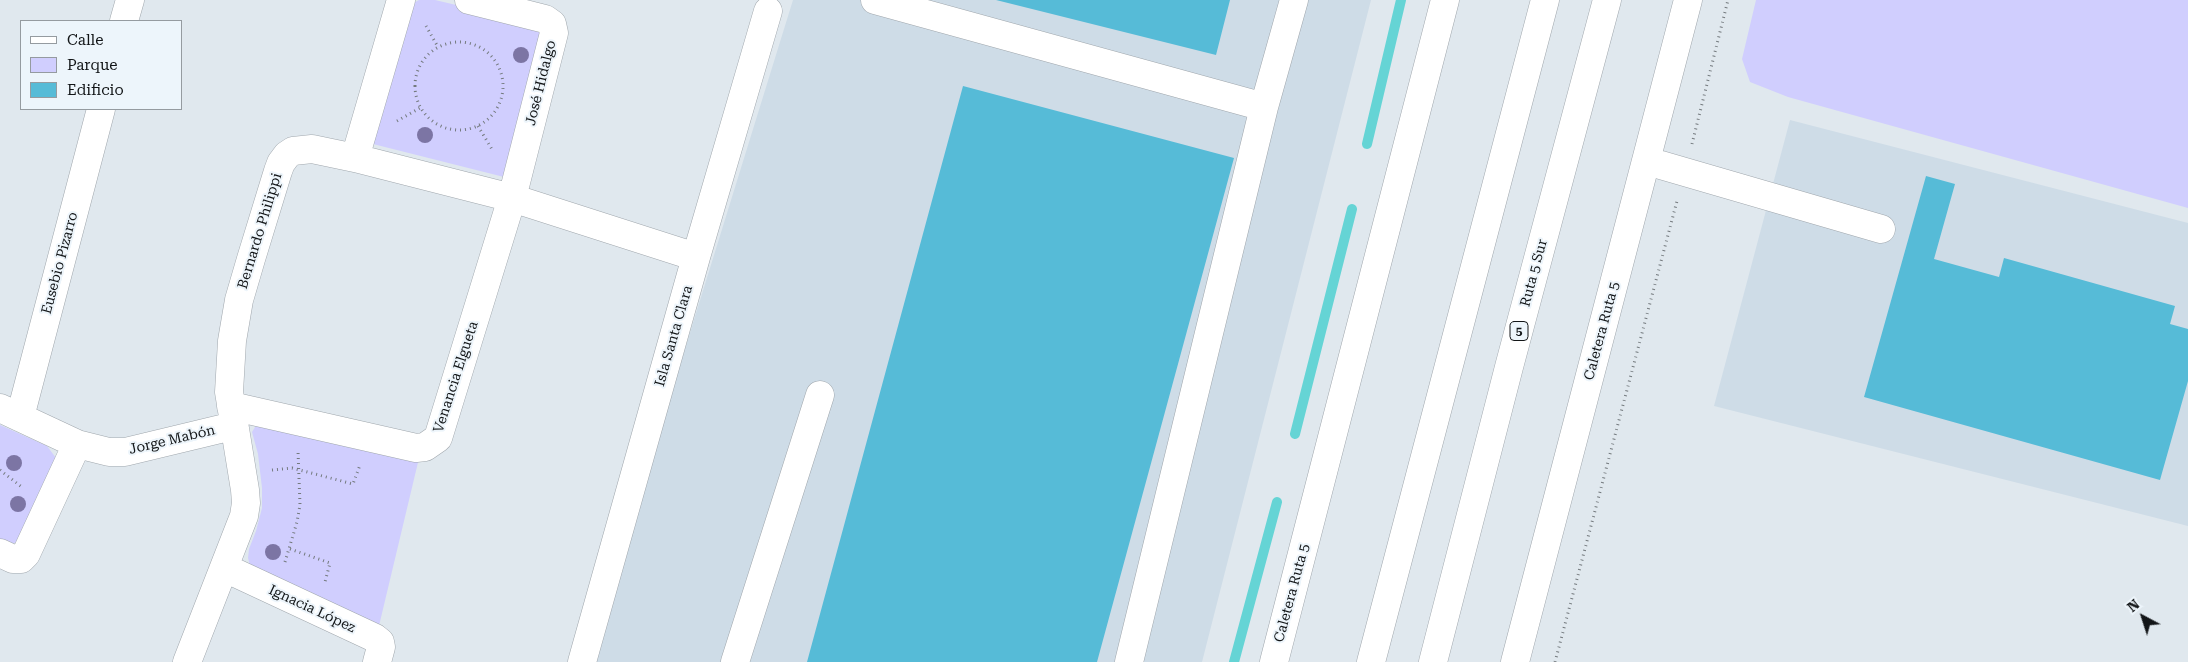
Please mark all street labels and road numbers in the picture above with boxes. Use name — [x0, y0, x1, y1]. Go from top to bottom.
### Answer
street label: José Hidalgo — [522, 39, 560, 127]
street label: Bernardo Philippi — [234, 171, 286, 291]
street label: Eusebio Pizarro — [38, 210, 82, 316]
street label: Ruta 5 Sur — [1517, 237, 1551, 309]
street label: Caletera Ruta 5 — [1581, 280, 1623, 382]
street label: Isla Santa Clara — [652, 284, 696, 388]
street label: Venancia Elgueta — [430, 319, 482, 435]
road number: 5 — [1510, 322, 1528, 341]
street label: Jorge Mabón — [127, 422, 217, 458]
street label: Caletera Ruta 5 — [1271, 542, 1313, 644]
street label: Ignacia López — [266, 582, 358, 636]

